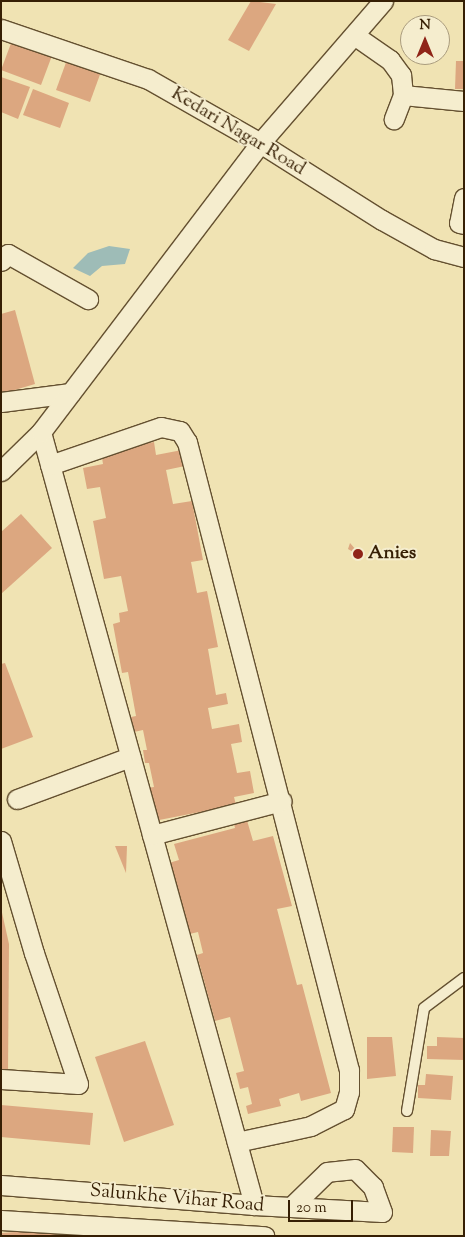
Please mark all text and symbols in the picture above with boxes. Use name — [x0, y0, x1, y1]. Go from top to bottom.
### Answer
north arrow — [400, 15, 450, 65]
text: N — [419, 16, 431, 36]
street label: Kedari Nagar Road — [167, 83, 309, 181]
place label: Anies — [368, 543, 416, 565]
marker: Anies — [352, 548, 364, 560]
street label: Salunkhe Vihar Road — [89, 1180, 265, 1218]
scale bar — [290, 1190, 355, 1222]
text: 20 m — [296, 1198, 327, 1219]

